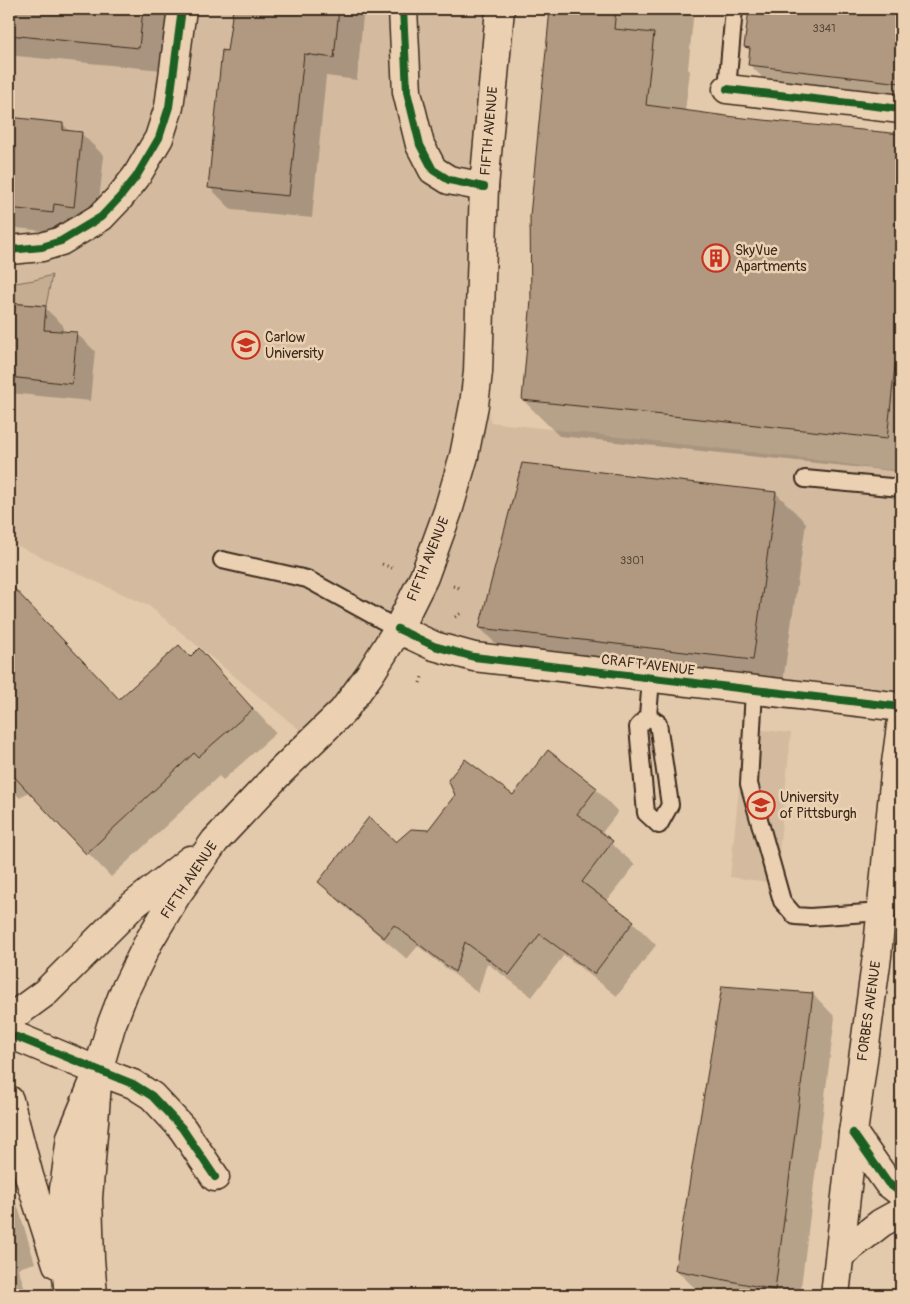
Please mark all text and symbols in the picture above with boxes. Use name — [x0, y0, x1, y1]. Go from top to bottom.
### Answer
house number: 3341 — [813, 22, 835, 35]
street label: FIFTH AVENUE — [477, 86, 501, 176]
place label: SkyVue Apartments — [735, 242, 807, 275]
building icon: SkyVue Apartments — [701, 243, 731, 273]
place label: Carlow University — [265, 329, 324, 362]
school or university icon: Carlow University — [231, 330, 261, 360]
street label: FIFTH AVENUE — [403, 514, 453, 604]
house number: 3301 — [620, 554, 644, 567]
street label: CRAFT AVENUE — [600, 651, 696, 679]
place label: University of Pittsburgh — [780, 789, 857, 822]
school or university icon: University of Pittsburgh — [746, 790, 776, 820]
street label: FIFTH AVENUE — [157, 838, 221, 922]
street label: FORBES AVENUE — [854, 960, 884, 1062]

